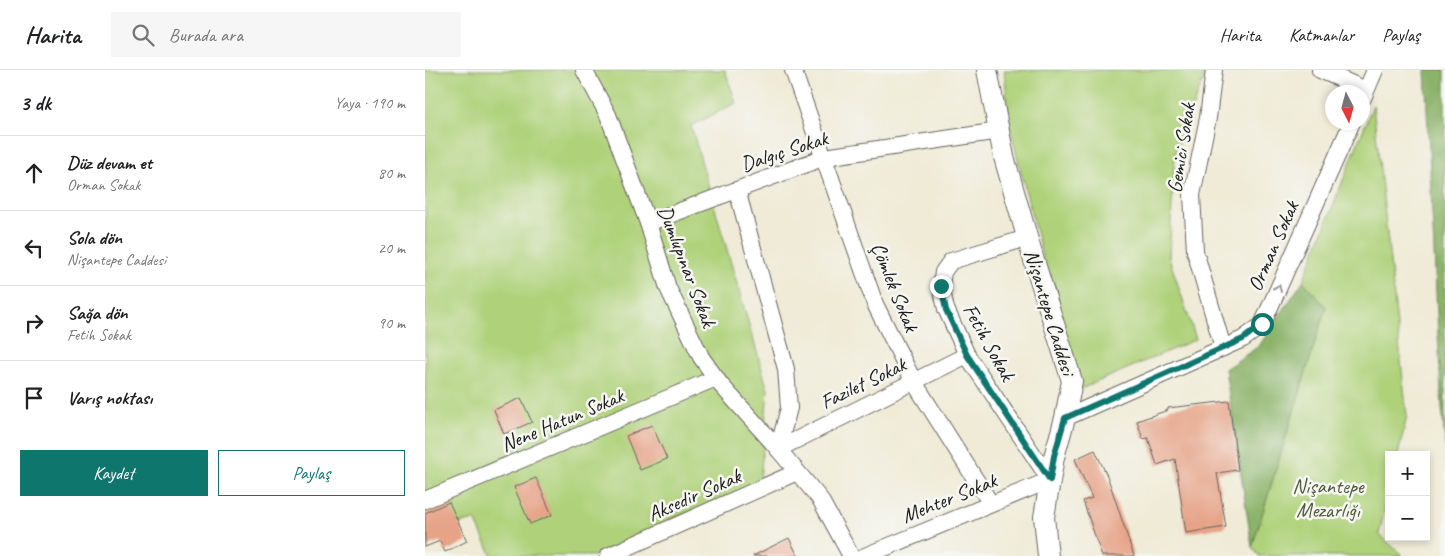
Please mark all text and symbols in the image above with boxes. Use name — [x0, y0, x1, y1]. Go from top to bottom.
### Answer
search box — [111, 12, 461, 57]
text: Harita — [25, 20, 81, 50]
icon: search — [129, 21, 157, 49]
text: Burada ara — [169, 23, 243, 47]
text: Harita — [1220, 24, 1261, 46]
text: Katmanlar — [1289, 24, 1354, 46]
text: Paylaş — [1382, 24, 1420, 46]
north arrow — [1325, 85, 1370, 130]
text: 3 dk — [20, 90, 51, 116]
text: Yaya · 190 m — [334, 93, 405, 113]
street label: Gemici Sokak — [1161, 99, 1201, 195]
street label: Dalgıç Sokak — [737, 124, 832, 177]
text: Düz devam et — [67, 151, 152, 175]
icon: ahead — [20, 159, 48, 187]
text: 80 m — [378, 163, 405, 183]
text: Orman Sokak — [67, 175, 140, 195]
street label: Orman Sokak — [1242, 196, 1305, 295]
street label: Dumlupınar Sokak — [652, 202, 723, 332]
text: Sola dön — [67, 226, 122, 250]
icon: left — [20, 234, 48, 262]
text: 20 m — [378, 238, 405, 258]
street label: Çömlek Sokak — [865, 239, 925, 337]
street label: Nişantepe Caddesi — [1019, 246, 1082, 381]
text: Nişantepe Caddesi — [67, 250, 166, 270]
route end — [930, 275, 953, 298]
one-way arrow — [1272, 284, 1283, 293]
street label: Fetih Sokak — [957, 299, 1022, 387]
text: Sağa dön — [67, 301, 128, 325]
icon: right — [20, 309, 48, 337]
text: 90 m — [378, 313, 405, 333]
route start — [1251, 313, 1274, 336]
text: Fetih Sokak — [67, 325, 131, 345]
street label: Fazilet Sokak — [816, 351, 911, 415]
street label: Nene Hatun Sokak — [497, 382, 629, 458]
icon: arrive — [20, 384, 48, 412]
text: Varış noktası — [67, 386, 152, 410]
button: Kaydet — [20, 450, 208, 496]
button: Paylaş — [218, 450, 405, 496]
map controls — [1385, 451, 1430, 541]
button: + — [1385, 451, 1430, 496]
street label: Aksedir Sokak — [643, 462, 746, 527]
street label: Mehter Sokak — [898, 467, 1002, 529]
park label: Nişantepe Mezarlığı — [1292, 473, 1365, 523]
button: − — [1385, 496, 1430, 541]

